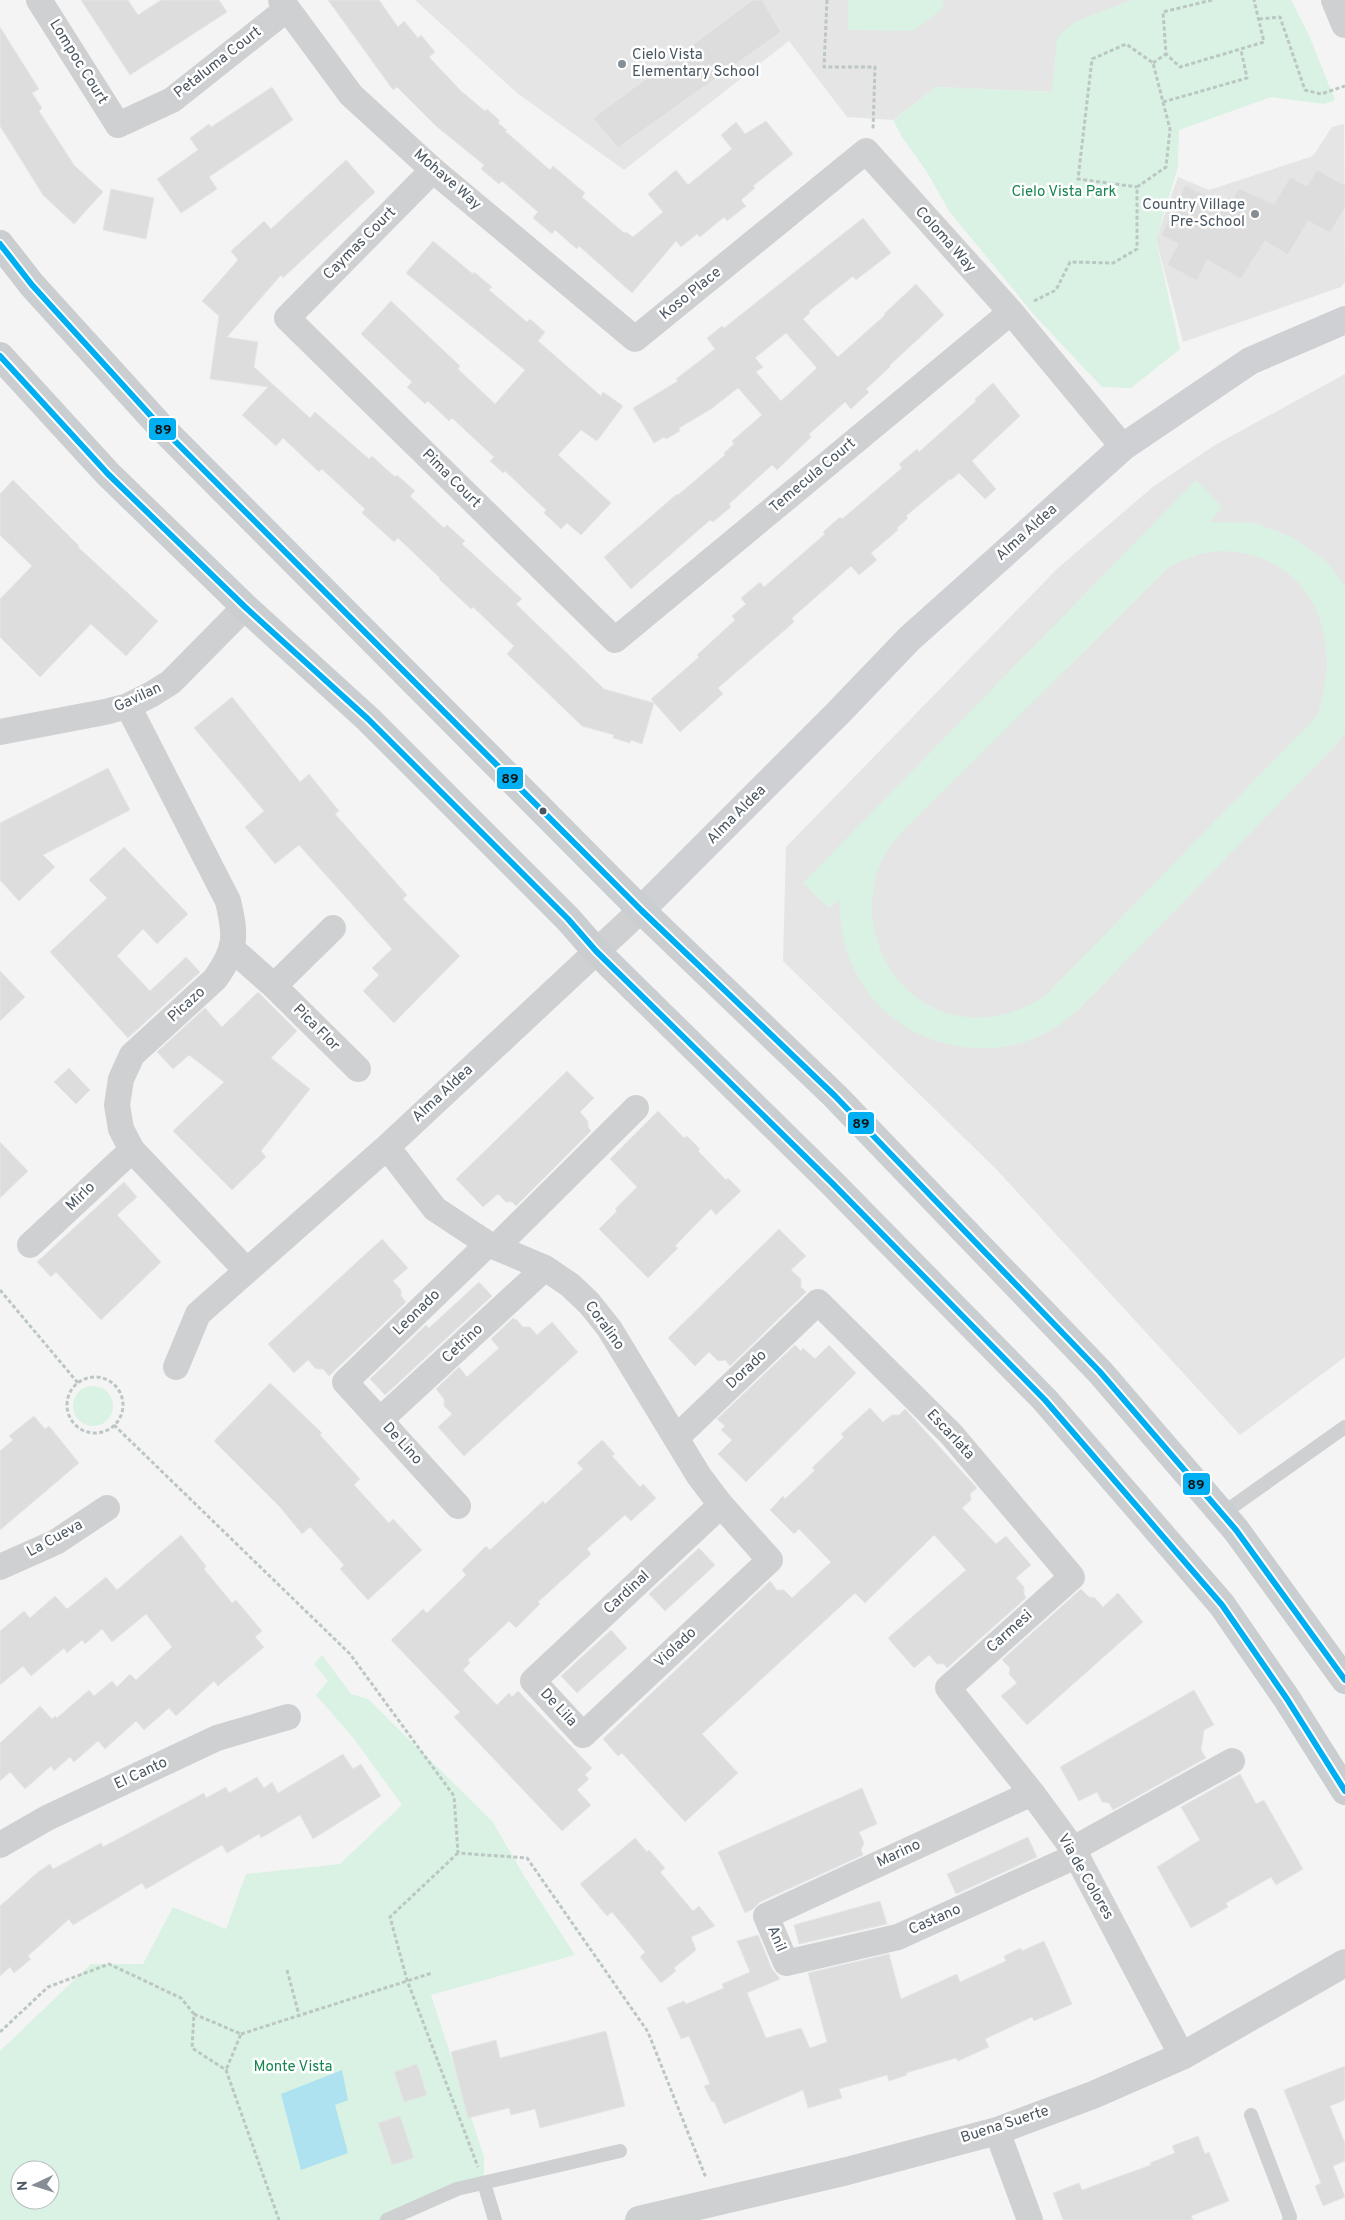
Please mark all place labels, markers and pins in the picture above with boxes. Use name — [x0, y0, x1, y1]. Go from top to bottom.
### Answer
place label: Cielo Vista Elementary School — [632, 46, 759, 82]
marker: Cielo Vista Elementary School — [616, 58, 628, 70]
place label: Country Village Pre-School — [1142, 196, 1245, 232]
marker: Country Village Pre-School — [1249, 208, 1261, 220]
unlabelled marker — [538, 806, 548, 816]

